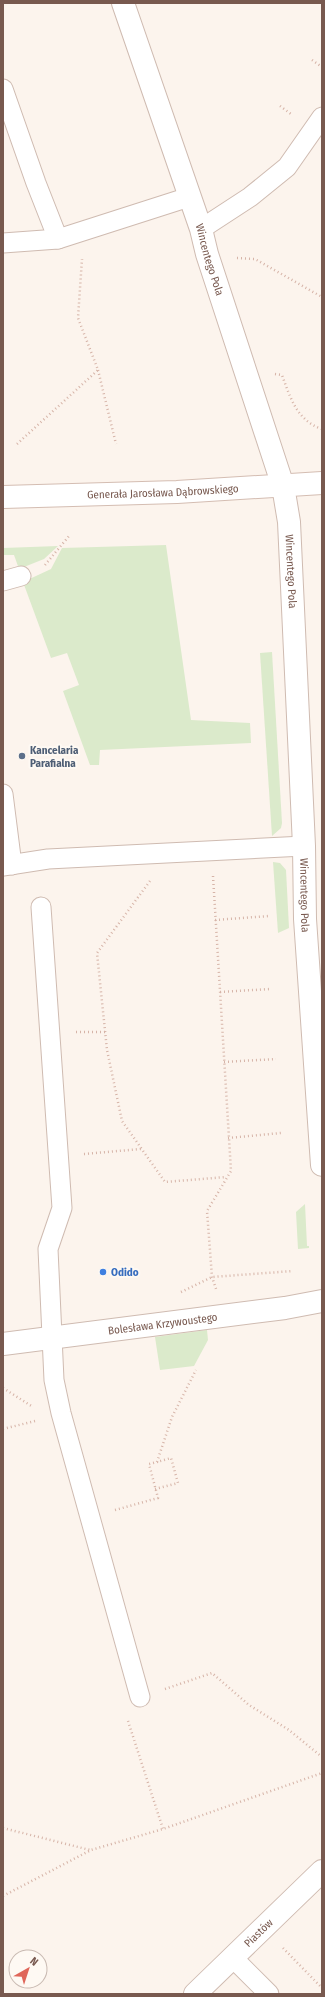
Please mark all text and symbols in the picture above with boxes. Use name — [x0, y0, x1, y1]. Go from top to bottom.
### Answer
street label: Wincentego Pola — [193, 222, 227, 297]
street label: Generała Jarosława Dąbrowskiego — [87, 482, 239, 501]
street label: Wincentego Pola — [283, 534, 300, 609]
place label: Kancelaria Parafialna — [30, 744, 79, 770]
marker: Kancelaria Parafialna — [17, 751, 27, 761]
street label: Wincentego Pola — [298, 858, 312, 933]
place label: Odido — [111, 1266, 139, 1279]
marker: Odido — [98, 1267, 108, 1277]
street label: Bolesława Krzywoustego — [107, 1310, 218, 1337]
street label: Piastów — [241, 1916, 275, 1950]
north arrow — [8, 1949, 48, 1989]
text: N — [27, 1954, 41, 1969]

